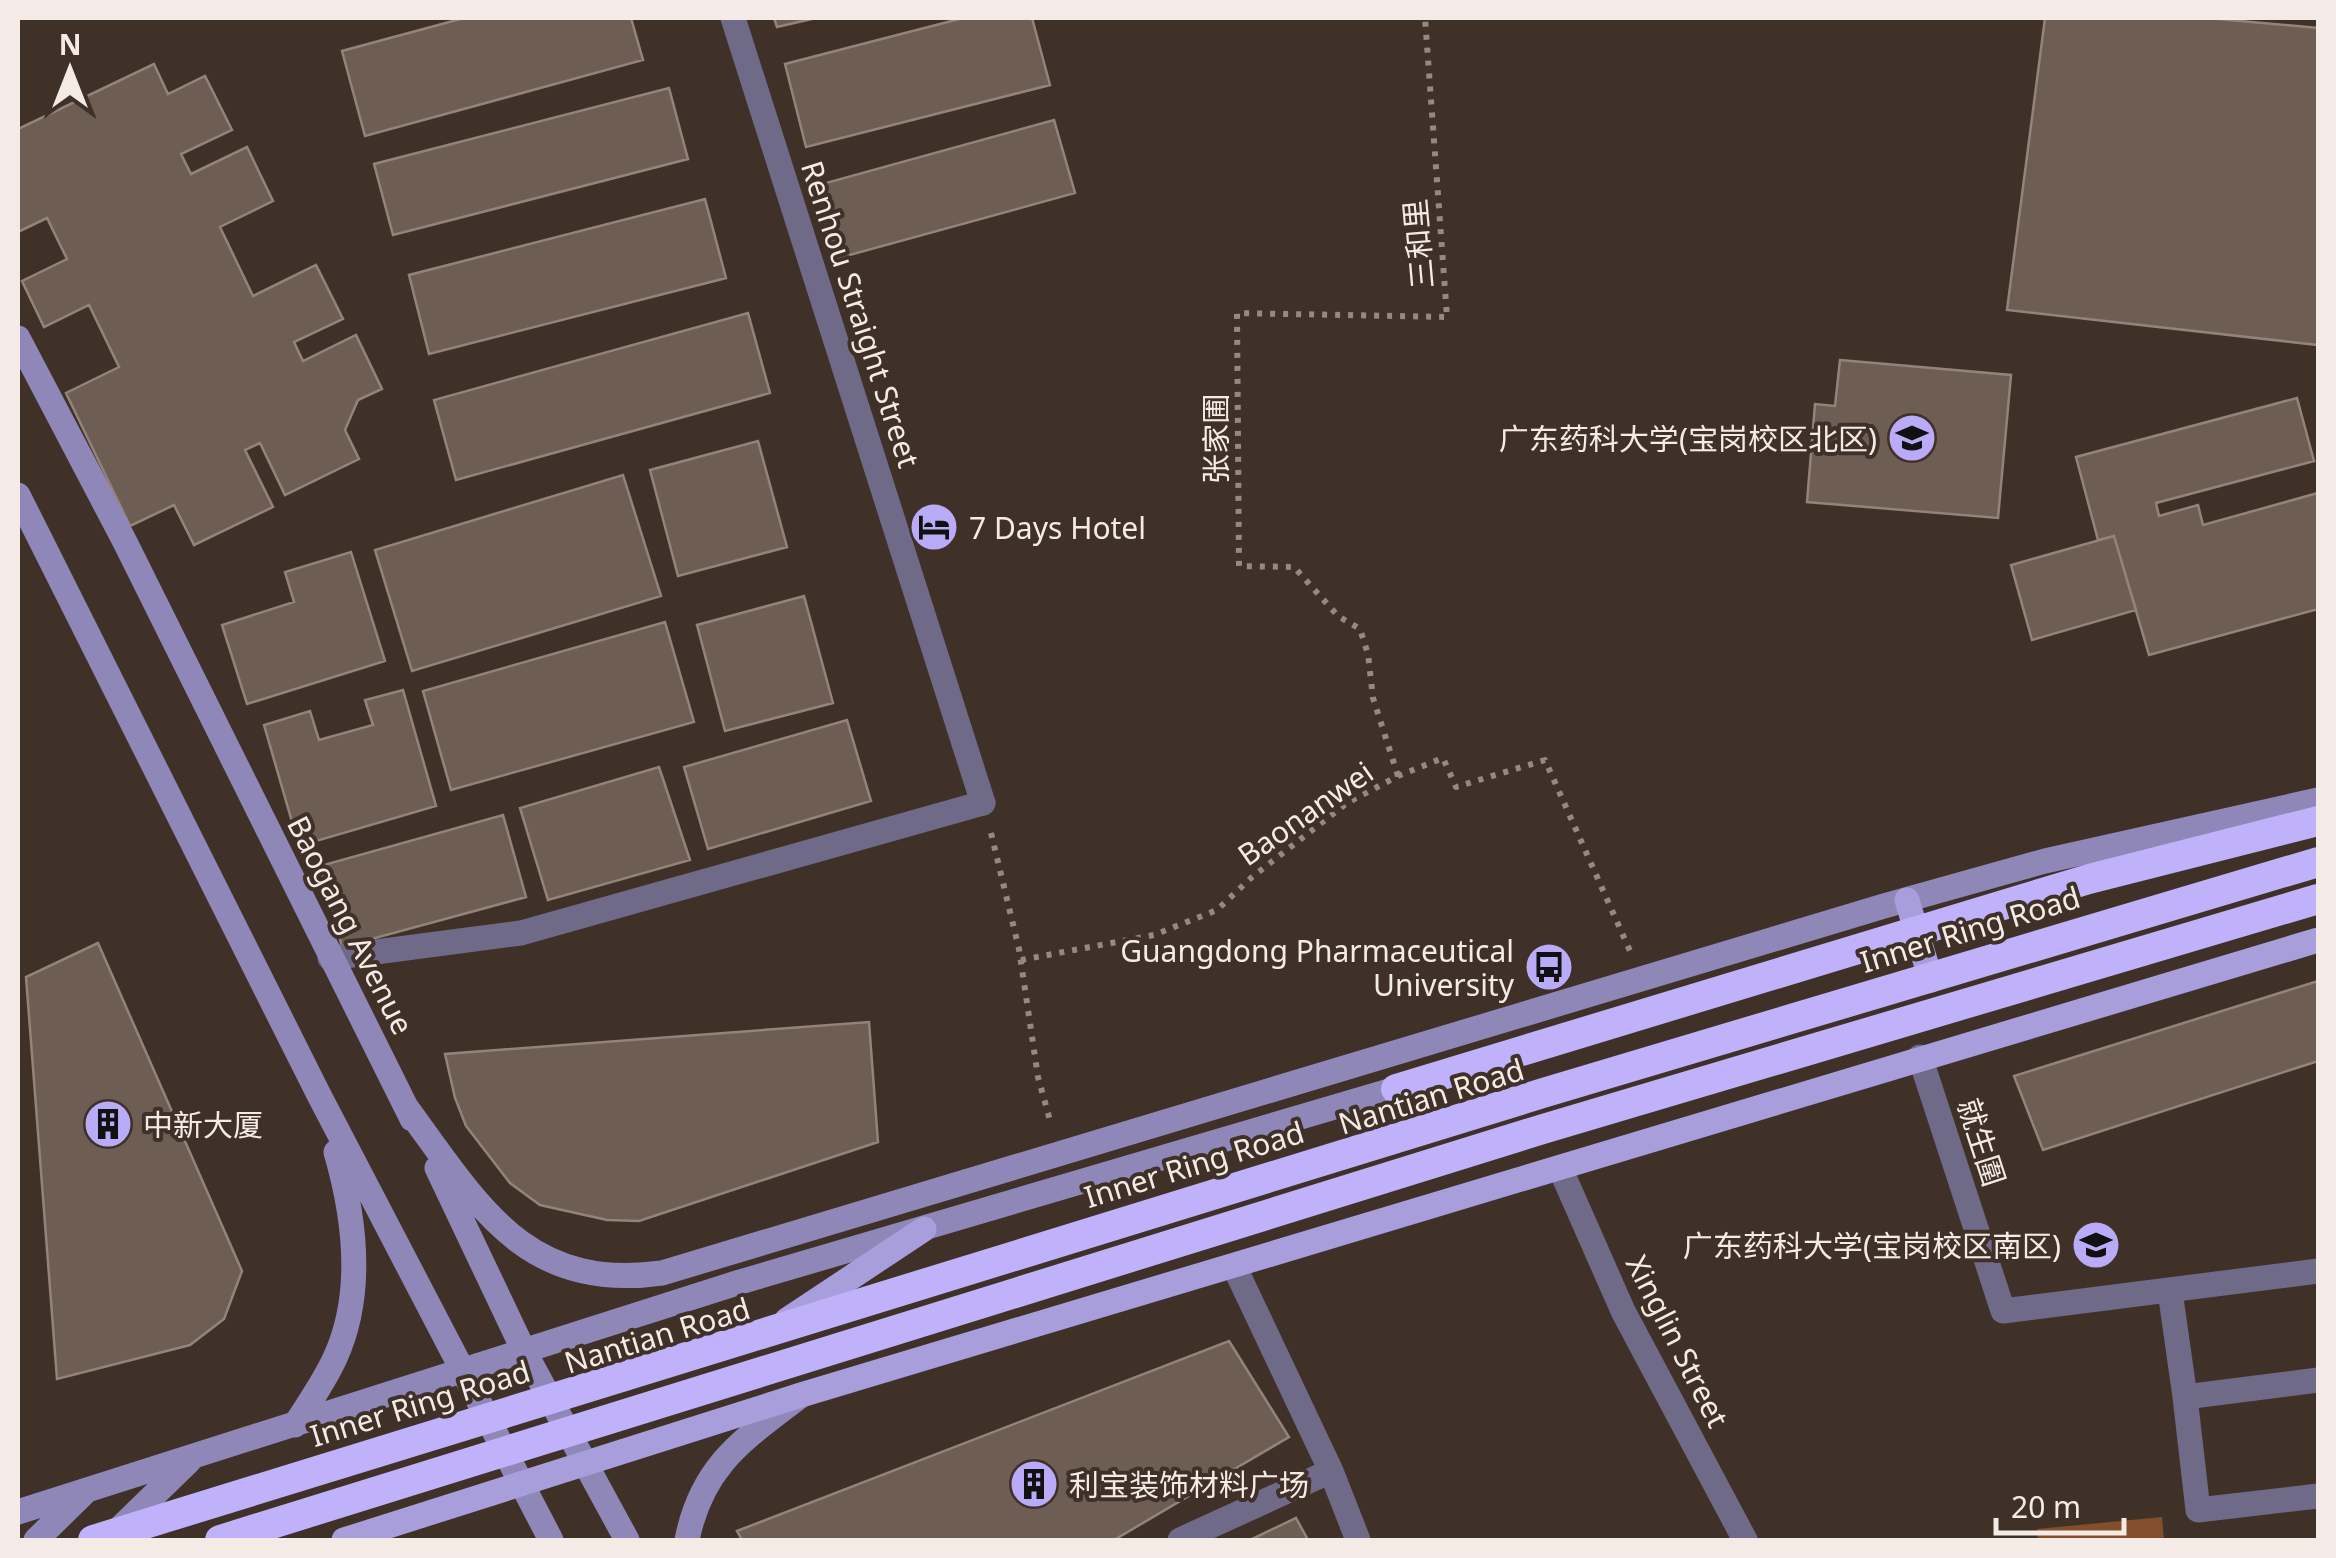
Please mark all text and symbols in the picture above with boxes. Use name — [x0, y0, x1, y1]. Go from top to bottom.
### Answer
north arrow — [20, 20, 120, 120]
text: N — [59, 25, 81, 63]
street label: Renhou Straight Street — [792, 155, 930, 473]
street label: 三和里 — [1394, 197, 1442, 291]
street label: 张家圃 — [1195, 394, 1236, 484]
school or university icon: 广东药科大学(宝岗校区北区) — [1886, 412, 1938, 464]
place label: 广东药科大学(宝岗校区北区) — [1499, 418, 1877, 459]
hotel icon: 7 Days Hotel — [908, 501, 960, 553]
place label: 7 Days Hotel — [969, 507, 1146, 548]
street label: Baonanwei — [1229, 751, 1381, 875]
street label: Baogang Avenue — [278, 809, 424, 1041]
street label: Inner Ring Road — [1855, 876, 2085, 982]
place label: Guangdong Pharmaceutical University — [1120, 930, 1515, 1005]
bus stop icon: Guangdong Pharmaceutical University — [1523, 941, 1575, 993]
street label: Nantian Road — [1333, 1048, 1529, 1144]
street label: 就生圍 — [1949, 1093, 2015, 1191]
building icon: 中新大厦 — [82, 1098, 134, 1150]
place label: 中新大厦 — [143, 1104, 263, 1145]
street label: Inner Ring Road — [1079, 1111, 1309, 1217]
school or university icon: 广东药科大学(宝岗校区南区) — [2070, 1219, 2122, 1271]
place label: 广东药科大学(宝岗校区南区) — [1683, 1225, 2061, 1266]
street label: Xinglin Street — [1617, 1248, 1739, 1434]
street label: Nantian Road — [559, 1287, 755, 1383]
street label: Inner Ring Road — [305, 1350, 535, 1456]
building icon: 利宝装饰材料广场 — [1008, 1458, 1060, 1510]
place label: 利宝装饰材料广场 — [1069, 1464, 1309, 1505]
scale bar — [1996, 1473, 2124, 1535]
text: 20 m — [2011, 1486, 2081, 1527]

